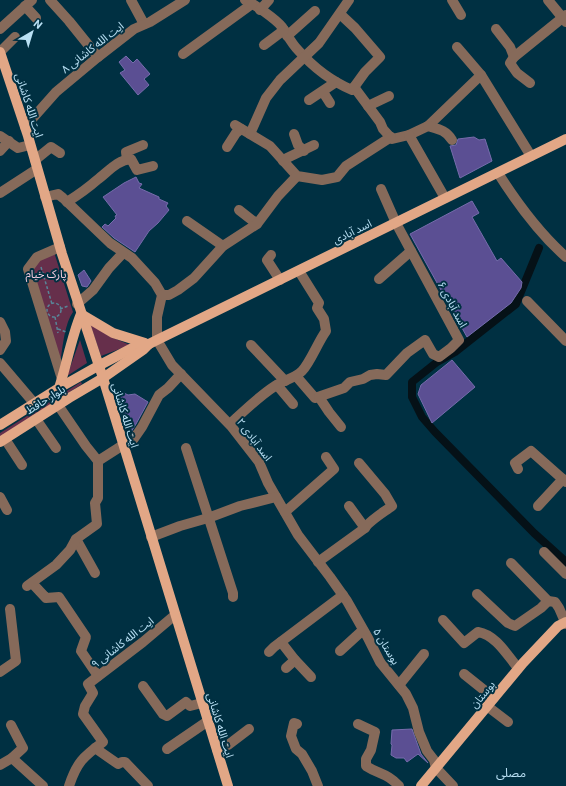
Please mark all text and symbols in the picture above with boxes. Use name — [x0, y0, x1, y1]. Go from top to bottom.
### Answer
north arrow — [12, 12, 52, 52]
text: N — [32, 16, 45, 31]
street label: ایت الله کاشانی ۸ — [58, 19, 126, 76]
street label: ایت الله کاشانی — [12, 71, 47, 139]
street label: اسد آبادی — [330, 216, 374, 247]
park label: پارک خیام — [25, 267, 67, 282]
street label: اسد آبادی ۶ — [435, 279, 471, 330]
street label: ایت الله کاشانی — [109, 381, 142, 449]
street label: بلوار حافظ — [23, 382, 68, 417]
street label: اسد آبادی ۲ — [234, 415, 275, 464]
street label: ایت الله کاشانی ۹ — [88, 614, 156, 671]
street label: بوستان ۵ — [370, 625, 403, 667]
street label: بوستان — [467, 678, 498, 711]
street label: ایت الله کاشانی — [204, 691, 237, 759]
district label: مصلی — [496, 765, 526, 780]

